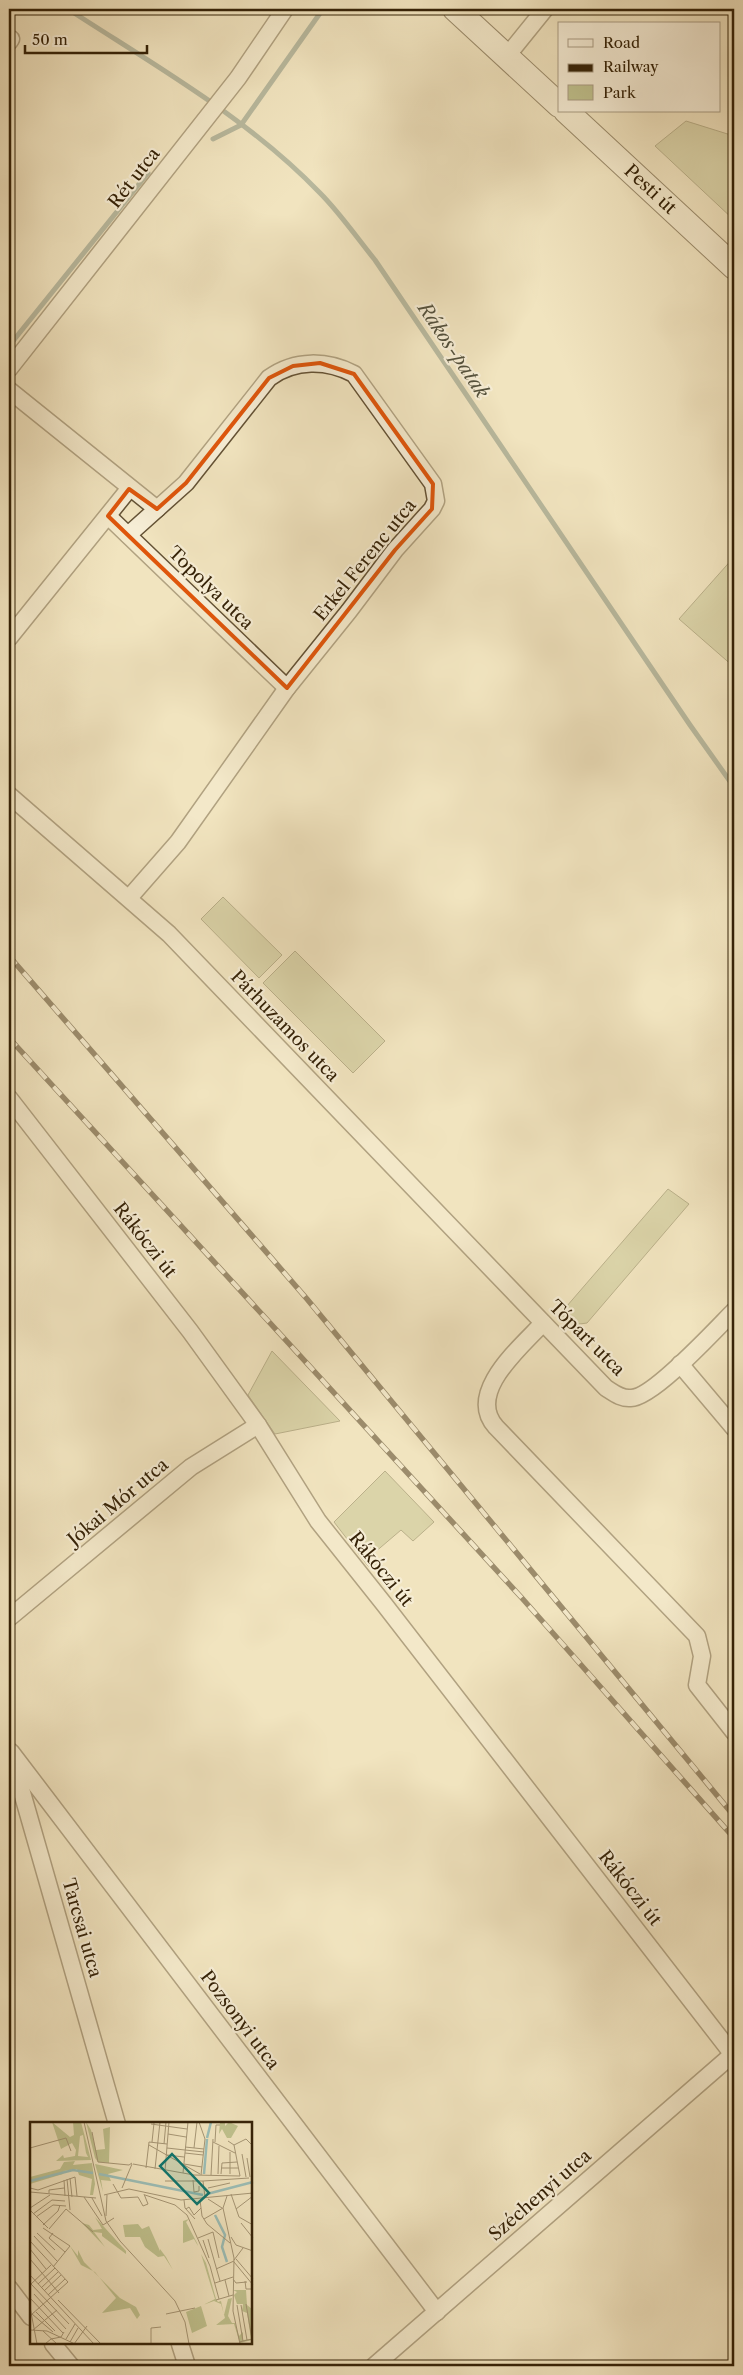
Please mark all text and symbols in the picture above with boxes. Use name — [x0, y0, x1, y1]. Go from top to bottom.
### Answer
scale bar — [25, 22, 148, 54]
legend — [558, 22, 720, 112]
text: 50 m — [32, 30, 68, 49]
text: Road — [603, 33, 640, 52]
text: Railway — [603, 57, 659, 76]
text: Park — [603, 83, 637, 102]
street label: Rét utca — [104, 143, 165, 213]
street label: Pesti út — [620, 160, 681, 219]
water label: Rákos-patak — [412, 296, 494, 403]
street label: Erkel Ferenc utca — [309, 494, 421, 625]
street label: Topolya utca — [164, 542, 259, 635]
street label: Párhuzamos utca — [226, 966, 344, 1087]
street label: Rákóczi út — [109, 1198, 182, 1283]
street label: Tópart utca — [544, 1295, 630, 1381]
street label: Jókai Mór utca — [61, 1453, 173, 1552]
street label: Rákóczi út — [344, 1527, 418, 1611]
street label: Rákóczi út — [594, 1846, 667, 1931]
street label: Tarcsai utca — [57, 1876, 107, 1981]
street label: Pozsonyi utca — [196, 1966, 285, 2074]
inset map — [30, 2122, 252, 2345]
street label: Széchenyi utca — [484, 2144, 596, 2245]

